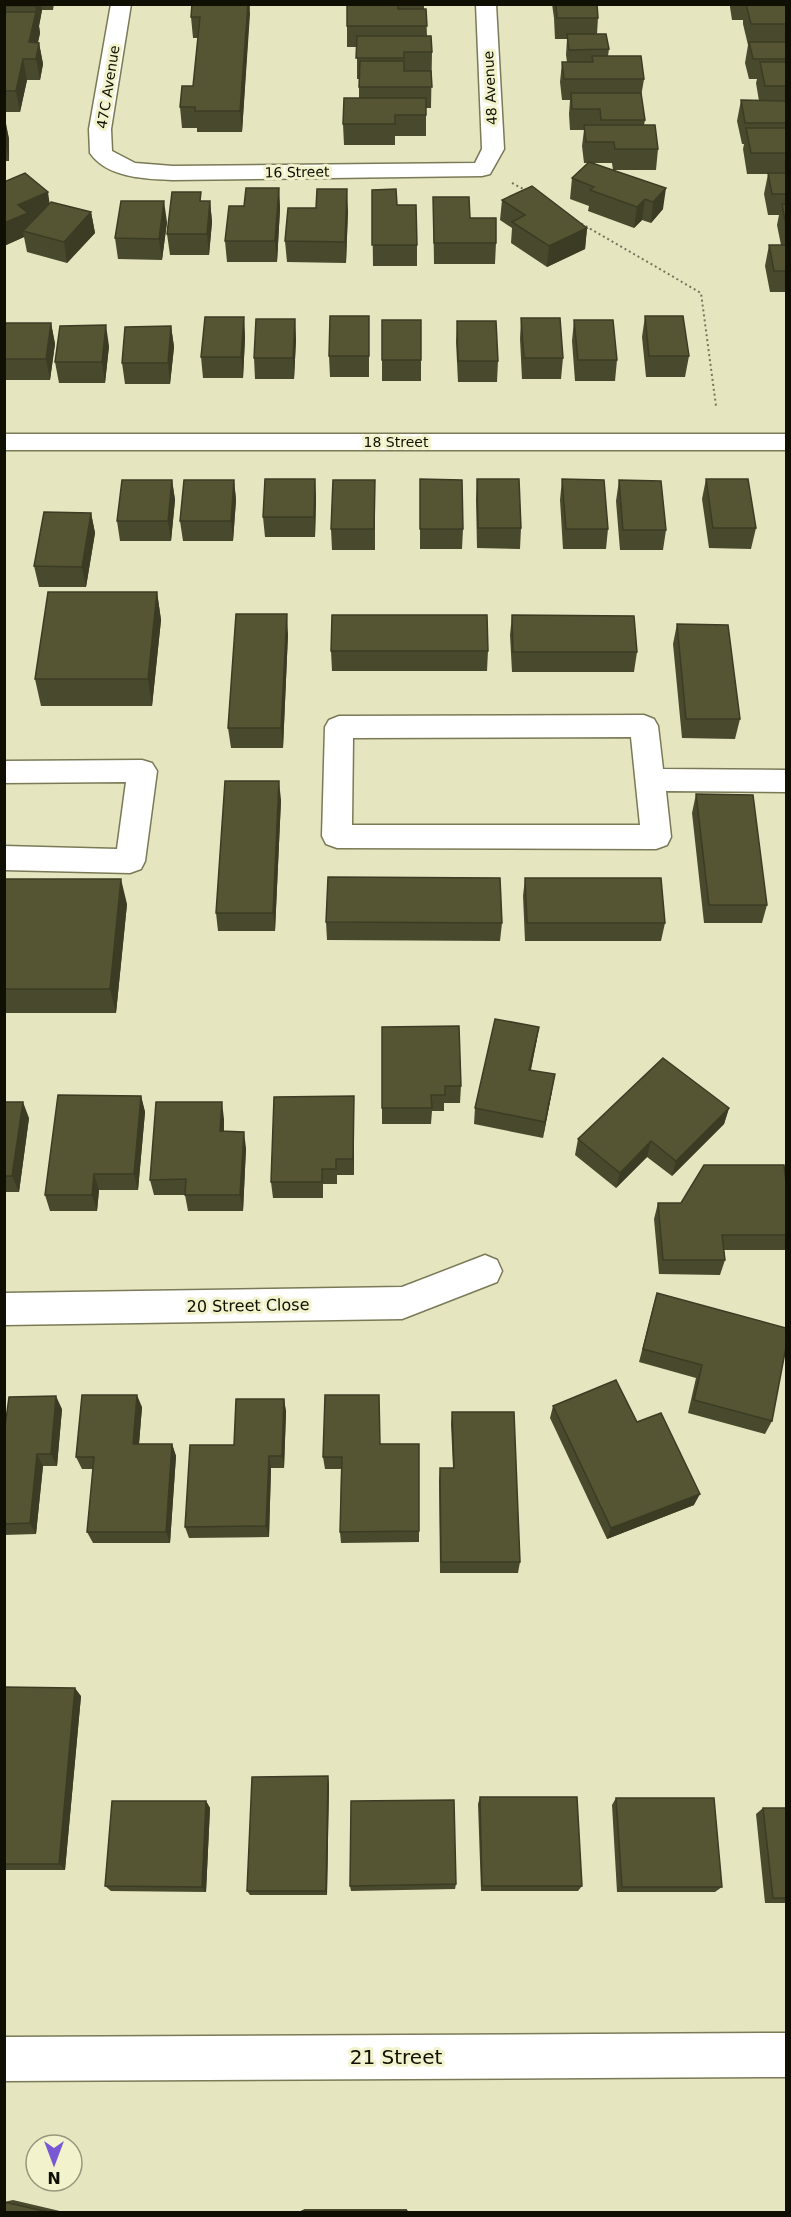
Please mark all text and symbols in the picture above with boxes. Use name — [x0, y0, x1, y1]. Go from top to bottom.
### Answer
street label: 47C Avenue — [94, 44, 122, 130]
street label: 48 Avenue — [480, 50, 500, 126]
street label: 16 Street — [264, 163, 330, 181]
street label: 18 Street — [364, 434, 429, 450]
street label: 20 Street Close — [186, 1295, 310, 1316]
street label: 21 Street — [350, 2045, 442, 2069]
north arrow — [24, 2133, 84, 2193]
text: N — [47, 2168, 61, 2187]

